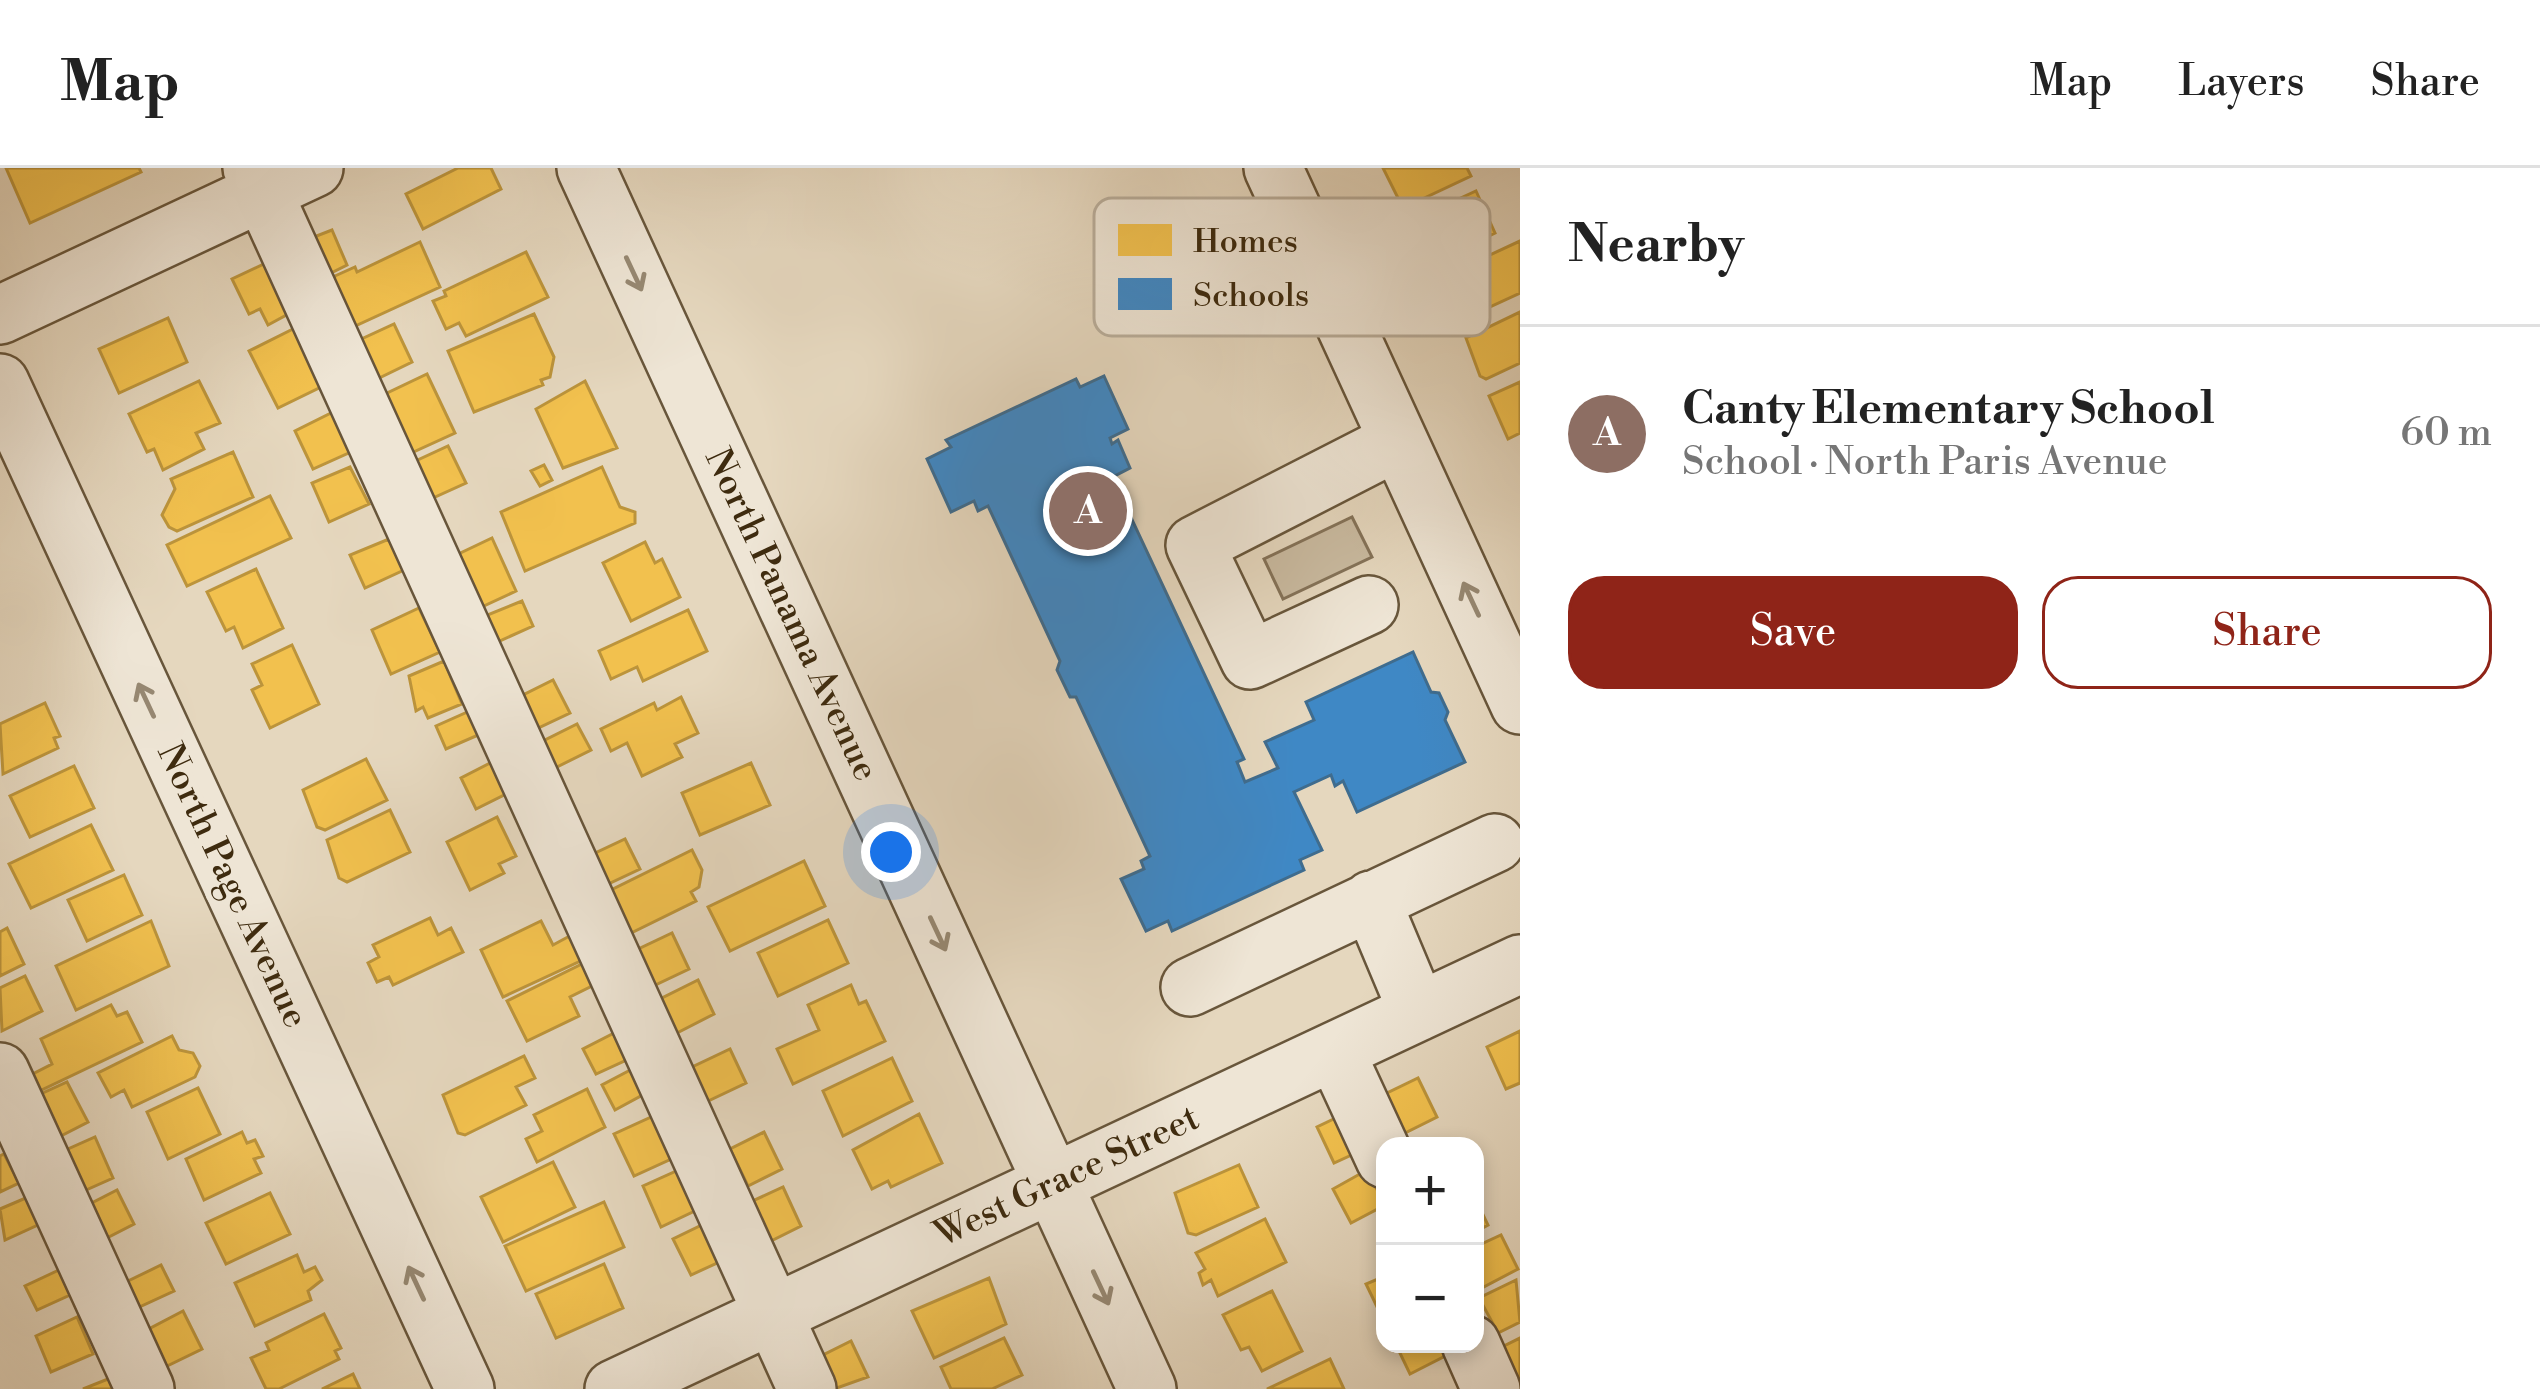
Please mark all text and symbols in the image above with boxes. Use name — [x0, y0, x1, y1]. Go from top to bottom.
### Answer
text: Map — [60, 47, 180, 119]
text: Map — [2030, 56, 2112, 109]
text: Layers — [2178, 56, 2305, 109]
text: Share — [2371, 56, 2480, 109]
legend — [1094, 198, 1490, 336]
text: Nearby — [1568, 214, 1744, 278]
text: Homes — [1193, 222, 1298, 263]
one-way arrow — [625, 255, 647, 291]
text: Schools — [1193, 276, 1309, 317]
text: Canty Elementary School — [1682, 381, 2215, 438]
text: A — [1593, 409, 1621, 458]
text: 60 m — [2400, 409, 2492, 458]
text: School · North Paris Avenue — [1682, 438, 2167, 487]
street label: North Panama Avenue — [694, 442, 888, 788]
pin: A — [1049, 466, 1127, 556]
button: Save — [1568, 576, 2018, 689]
button: Share — [2042, 576, 2492, 689]
one-way arrow — [1459, 582, 1481, 618]
one-way arrow — [134, 683, 156, 719]
street label: North Page Avenue — [146, 737, 318, 1035]
your location — [861, 822, 921, 882]
one-way arrow — [928, 915, 950, 951]
street label: West Grace Street — [927, 1096, 1207, 1258]
map controls — [1376, 1137, 1484, 1353]
button: + — [1376, 1137, 1484, 1245]
button: − — [1376, 1245, 1484, 1353]
one-way arrow — [403, 1266, 425, 1302]
one-way arrow — [1091, 1269, 1113, 1305]

